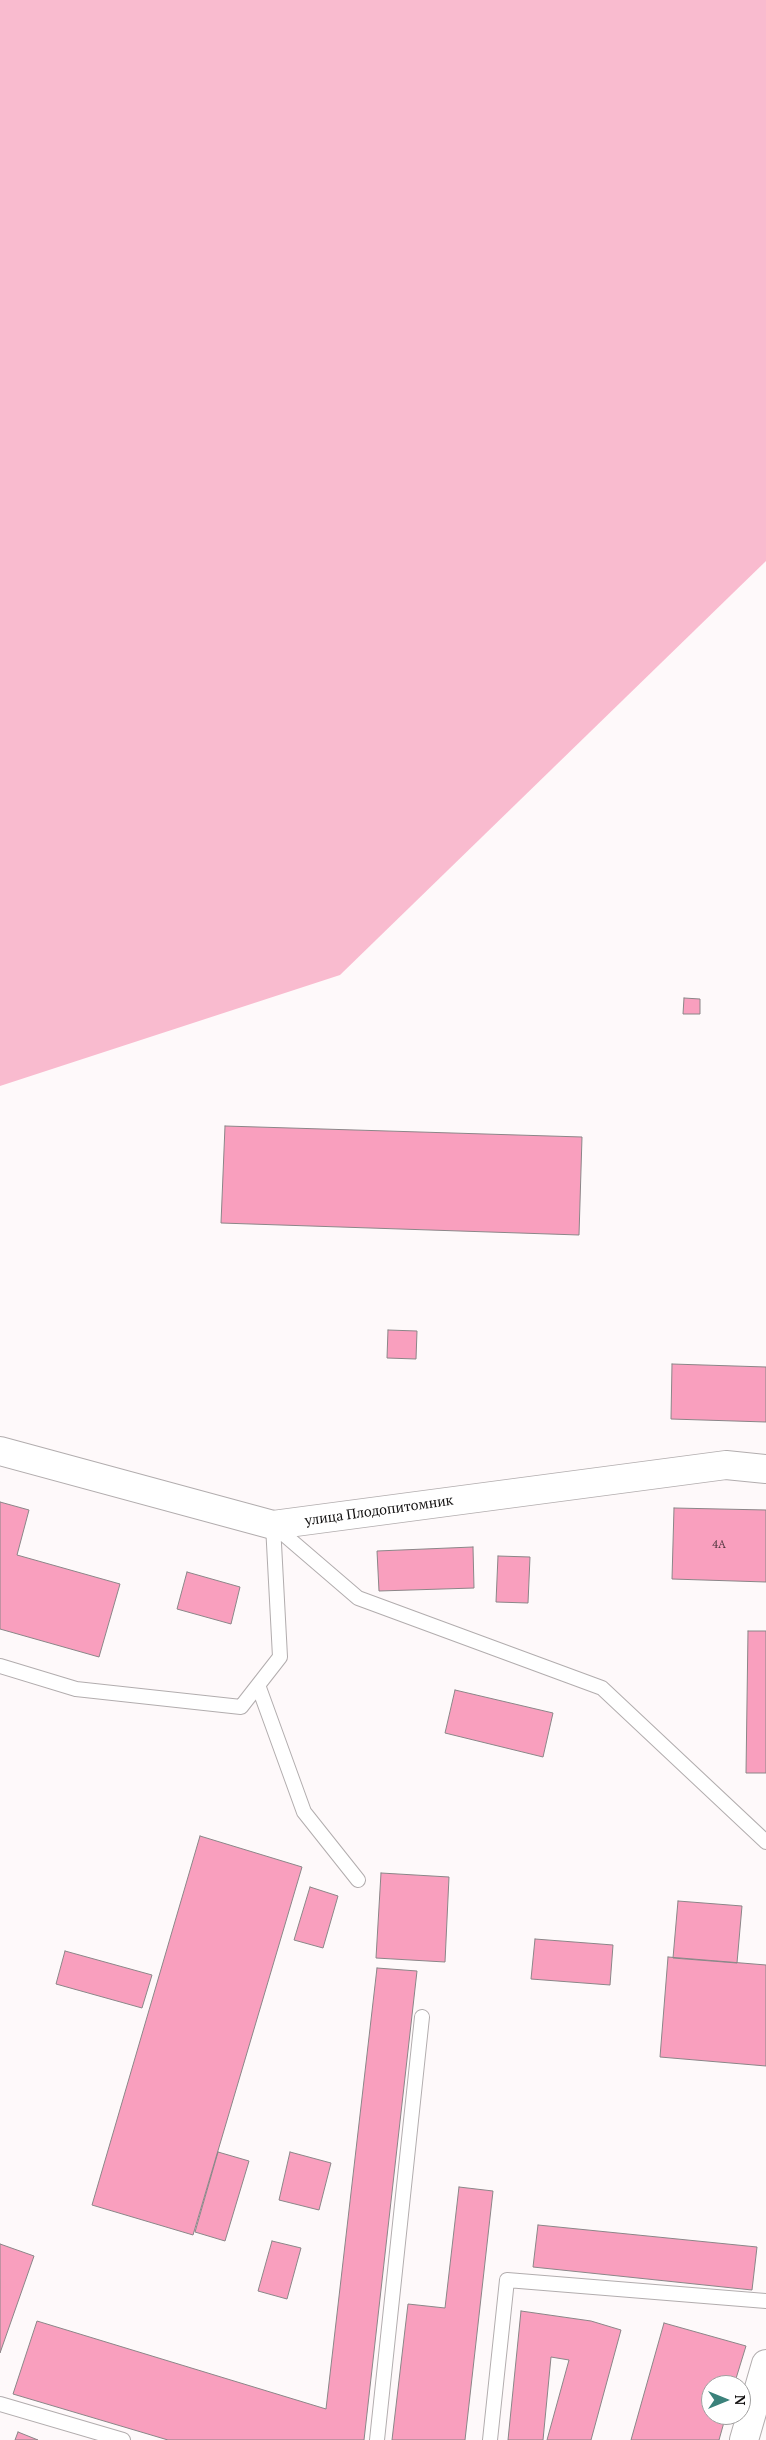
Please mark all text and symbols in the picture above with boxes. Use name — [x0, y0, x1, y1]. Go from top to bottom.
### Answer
street label: улица Плодопитомник — [304, 1492, 454, 1530]
house number: 4А — [712, 1538, 726, 1552]
north arrow — [701, 2375, 751, 2425]
text: N — [731, 2395, 750, 2405]

